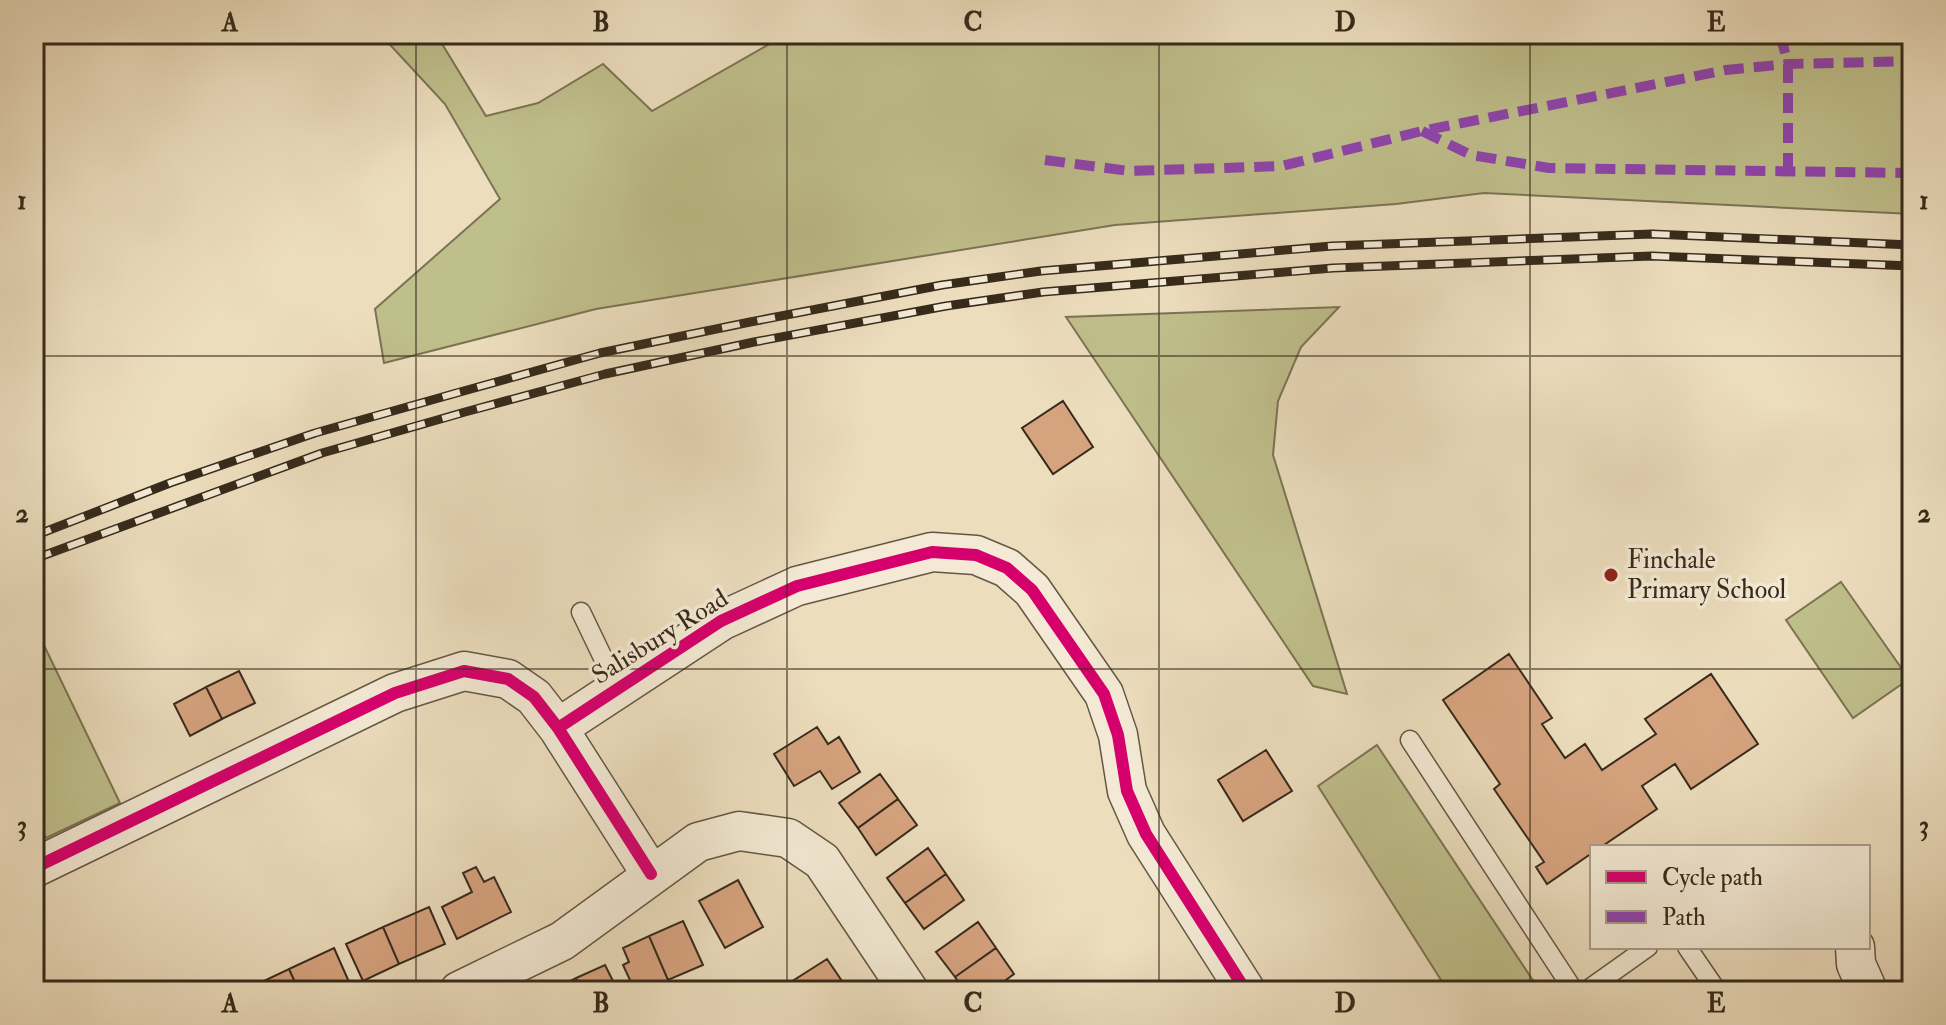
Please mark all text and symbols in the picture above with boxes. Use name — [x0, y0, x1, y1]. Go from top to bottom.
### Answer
text: A — [221, 7, 239, 39]
text: B — [592, 7, 610, 39]
text: C — [963, 7, 983, 39]
text: D — [1334, 7, 1356, 39]
text: E — [1707, 7, 1726, 39]
text: 1 — [17, 185, 27, 217]
text: 1 — [1919, 185, 1929, 217]
text: 2 — [15, 498, 29, 530]
text: 2 — [1917, 498, 1931, 530]
place label: Finchale Primary School — [1627, 544, 1787, 606]
marker: Finchale Primary School — [1602, 566, 1620, 584]
street label: Salisbury Road — [586, 582, 734, 692]
text: 3 — [17, 810, 27, 842]
text: 3 — [1919, 810, 1929, 842]
legend — [1590, 845, 1870, 949]
text: Cycle path — [1662, 862, 1763, 893]
text: Path — [1662, 902, 1706, 933]
text: A — [221, 988, 239, 1020]
text: B — [592, 988, 610, 1020]
text: C — [963, 988, 983, 1020]
text: D — [1334, 988, 1356, 1020]
text: E — [1707, 988, 1726, 1020]

